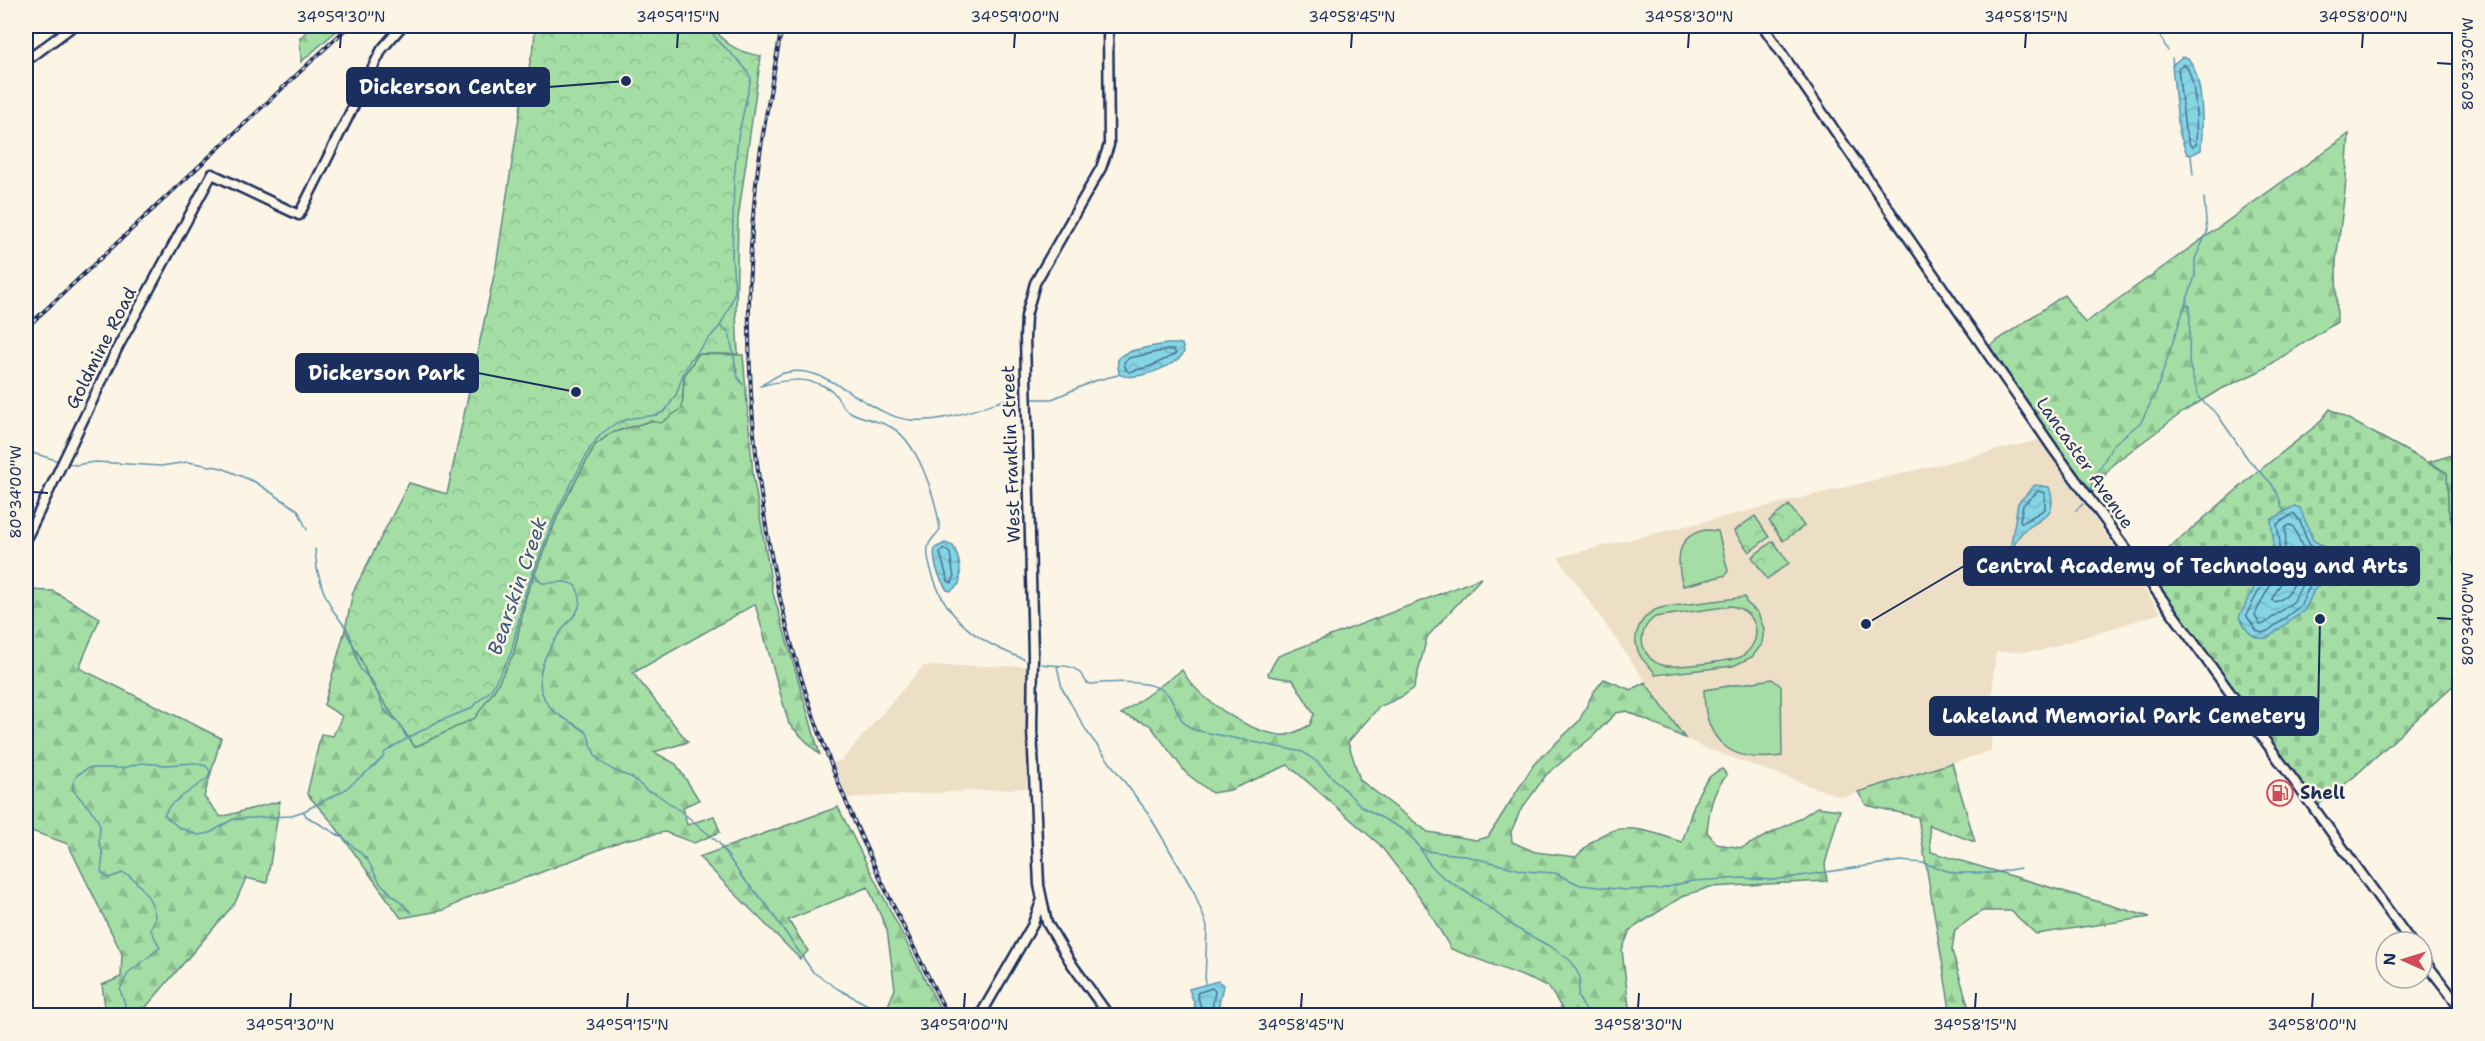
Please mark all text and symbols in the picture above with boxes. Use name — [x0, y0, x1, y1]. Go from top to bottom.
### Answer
text: 34°59'30"N — [297, 7, 385, 27]
text: 34°59'15"N — [636, 7, 720, 27]
text: 34°59'00"N — [971, 7, 1059, 27]
text: 34°58'45"N — [1308, 7, 1396, 27]
text: 34°58'30"N — [1644, 7, 1734, 27]
text: 34°58'15"N — [1984, 7, 2068, 27]
text: 34°58'00"N — [2318, 7, 2408, 27]
text: 80°33'30"W — [2458, 17, 2478, 111]
callout: Dickerson Center — [347, 68, 549, 106]
text: Dickerson Center — [359, 74, 537, 100]
street label: Goldmine Road — [60, 283, 142, 413]
callout: Dickerson Park — [296, 354, 478, 392]
text: Dickerson Park — [308, 360, 466, 386]
street label: West Franklin Street — [996, 364, 1026, 543]
street label: Lancaster Avenue — [2031, 392, 2139, 534]
text: 80°34'00"W — [6, 445, 26, 539]
water label: Bearskin Creek — [481, 513, 553, 658]
callout: Central Academy of Technology and Arts — [1964, 547, 2419, 585]
text: Central Academy of Technology and Arts — [1976, 553, 2408, 579]
text: 80°34'00"W — [2458, 572, 2478, 666]
callout: Lakeland Memorial Park Cemetery — [1930, 697, 2318, 735]
text: Lakeland Memorial Park Cemetery — [1942, 703, 2306, 729]
fuel station icon: Shell — [2265, 778, 2295, 808]
place label: Shell — [2300, 781, 2345, 805]
north arrow — [2374, 930, 2434, 990]
text: N — [2379, 952, 2400, 966]
text: 34°59'30"N — [246, 1015, 334, 1035]
text: 34°59'15"N — [585, 1015, 669, 1035]
text: 34°59'00"N — [920, 1015, 1008, 1035]
text: 34°58'45"N — [1257, 1015, 1345, 1035]
text: 34°58'30"N — [1593, 1015, 1683, 1035]
text: 34°58'15"N — [1933, 1015, 2017, 1035]
text: 34°58'00"N — [2267, 1015, 2357, 1035]

